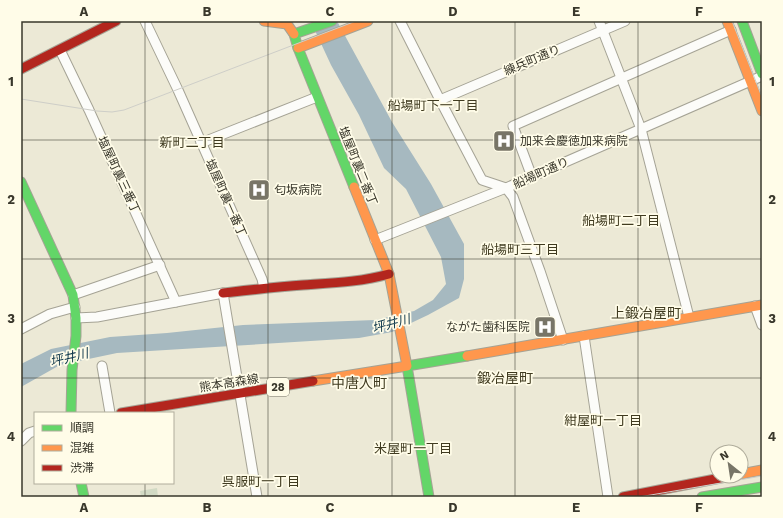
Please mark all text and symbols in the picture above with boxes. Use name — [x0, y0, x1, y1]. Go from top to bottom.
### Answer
text: A — [80, 4, 89, 19]
text: B — [203, 4, 212, 19]
text: C — [326, 4, 335, 19]
text: D — [448, 4, 458, 19]
text: E — [572, 4, 580, 19]
text: F — [695, 4, 703, 19]
street label: 練兵町通り — [502, 42, 562, 78]
text: 1 — [8, 74, 14, 89]
text: 1 — [769, 74, 775, 89]
district label: 船場町下一丁目 — [387, 98, 479, 113]
street label: 塩屋町裏二番丁 — [336, 124, 380, 208]
hospital icon: 加来会慶徳加来病院 — [491, 128, 517, 154]
street label: 塩屋町裏三番丁 — [95, 134, 143, 216]
place label: 加来会慶徳加来病院 — [520, 134, 628, 148]
district label: 新町二丁目 — [159, 135, 225, 150]
street label: 船場町通り — [511, 154, 571, 192]
street label: 塩屋町裏一番丁 — [203, 157, 249, 239]
hospital icon: 匂坂病院 — [246, 177, 272, 203]
place label: 匂坂病院 — [274, 183, 322, 197]
text: 2 — [7, 192, 15, 207]
text: 2 — [768, 192, 776, 207]
district label: 船場町二丁目 — [582, 213, 660, 228]
district label: 船場町三丁目 — [481, 242, 559, 257]
district label: 上鍛冶屋町 — [611, 305, 681, 321]
text: 3 — [7, 311, 15, 326]
water label: 坪井川 — [370, 311, 414, 336]
text: 3 — [768, 311, 776, 326]
hospital icon: ながた歯科医院 — [532, 314, 558, 340]
place label: ながた歯科医院 — [446, 320, 530, 334]
water label: 坪井川 — [48, 345, 92, 369]
district label: 鍛冶屋町 — [477, 370, 533, 386]
street label: 熊本高森線 — [198, 371, 260, 395]
district label: 中唐人町 — [331, 375, 387, 391]
road number: 28 — [267, 378, 289, 396]
legend — [34, 412, 174, 484]
district label: 紺屋町一丁目 — [564, 413, 642, 428]
text: 順調 — [70, 421, 94, 435]
text: 4 — [7, 429, 16, 444]
text: 4 — [768, 429, 777, 444]
text: 混雑 — [70, 441, 94, 455]
district label: 米屋町一丁目 — [374, 441, 452, 456]
north arrow — [709, 444, 749, 484]
text: N — [717, 448, 731, 463]
text: 渋滞 — [70, 461, 94, 475]
district label: 呉服町一丁目 — [222, 474, 300, 489]
text: A — [80, 500, 89, 515]
text: B — [203, 500, 212, 515]
text: C — [326, 500, 335, 515]
text: D — [448, 500, 458, 515]
text: E — [572, 500, 580, 515]
text: F — [695, 500, 703, 515]

